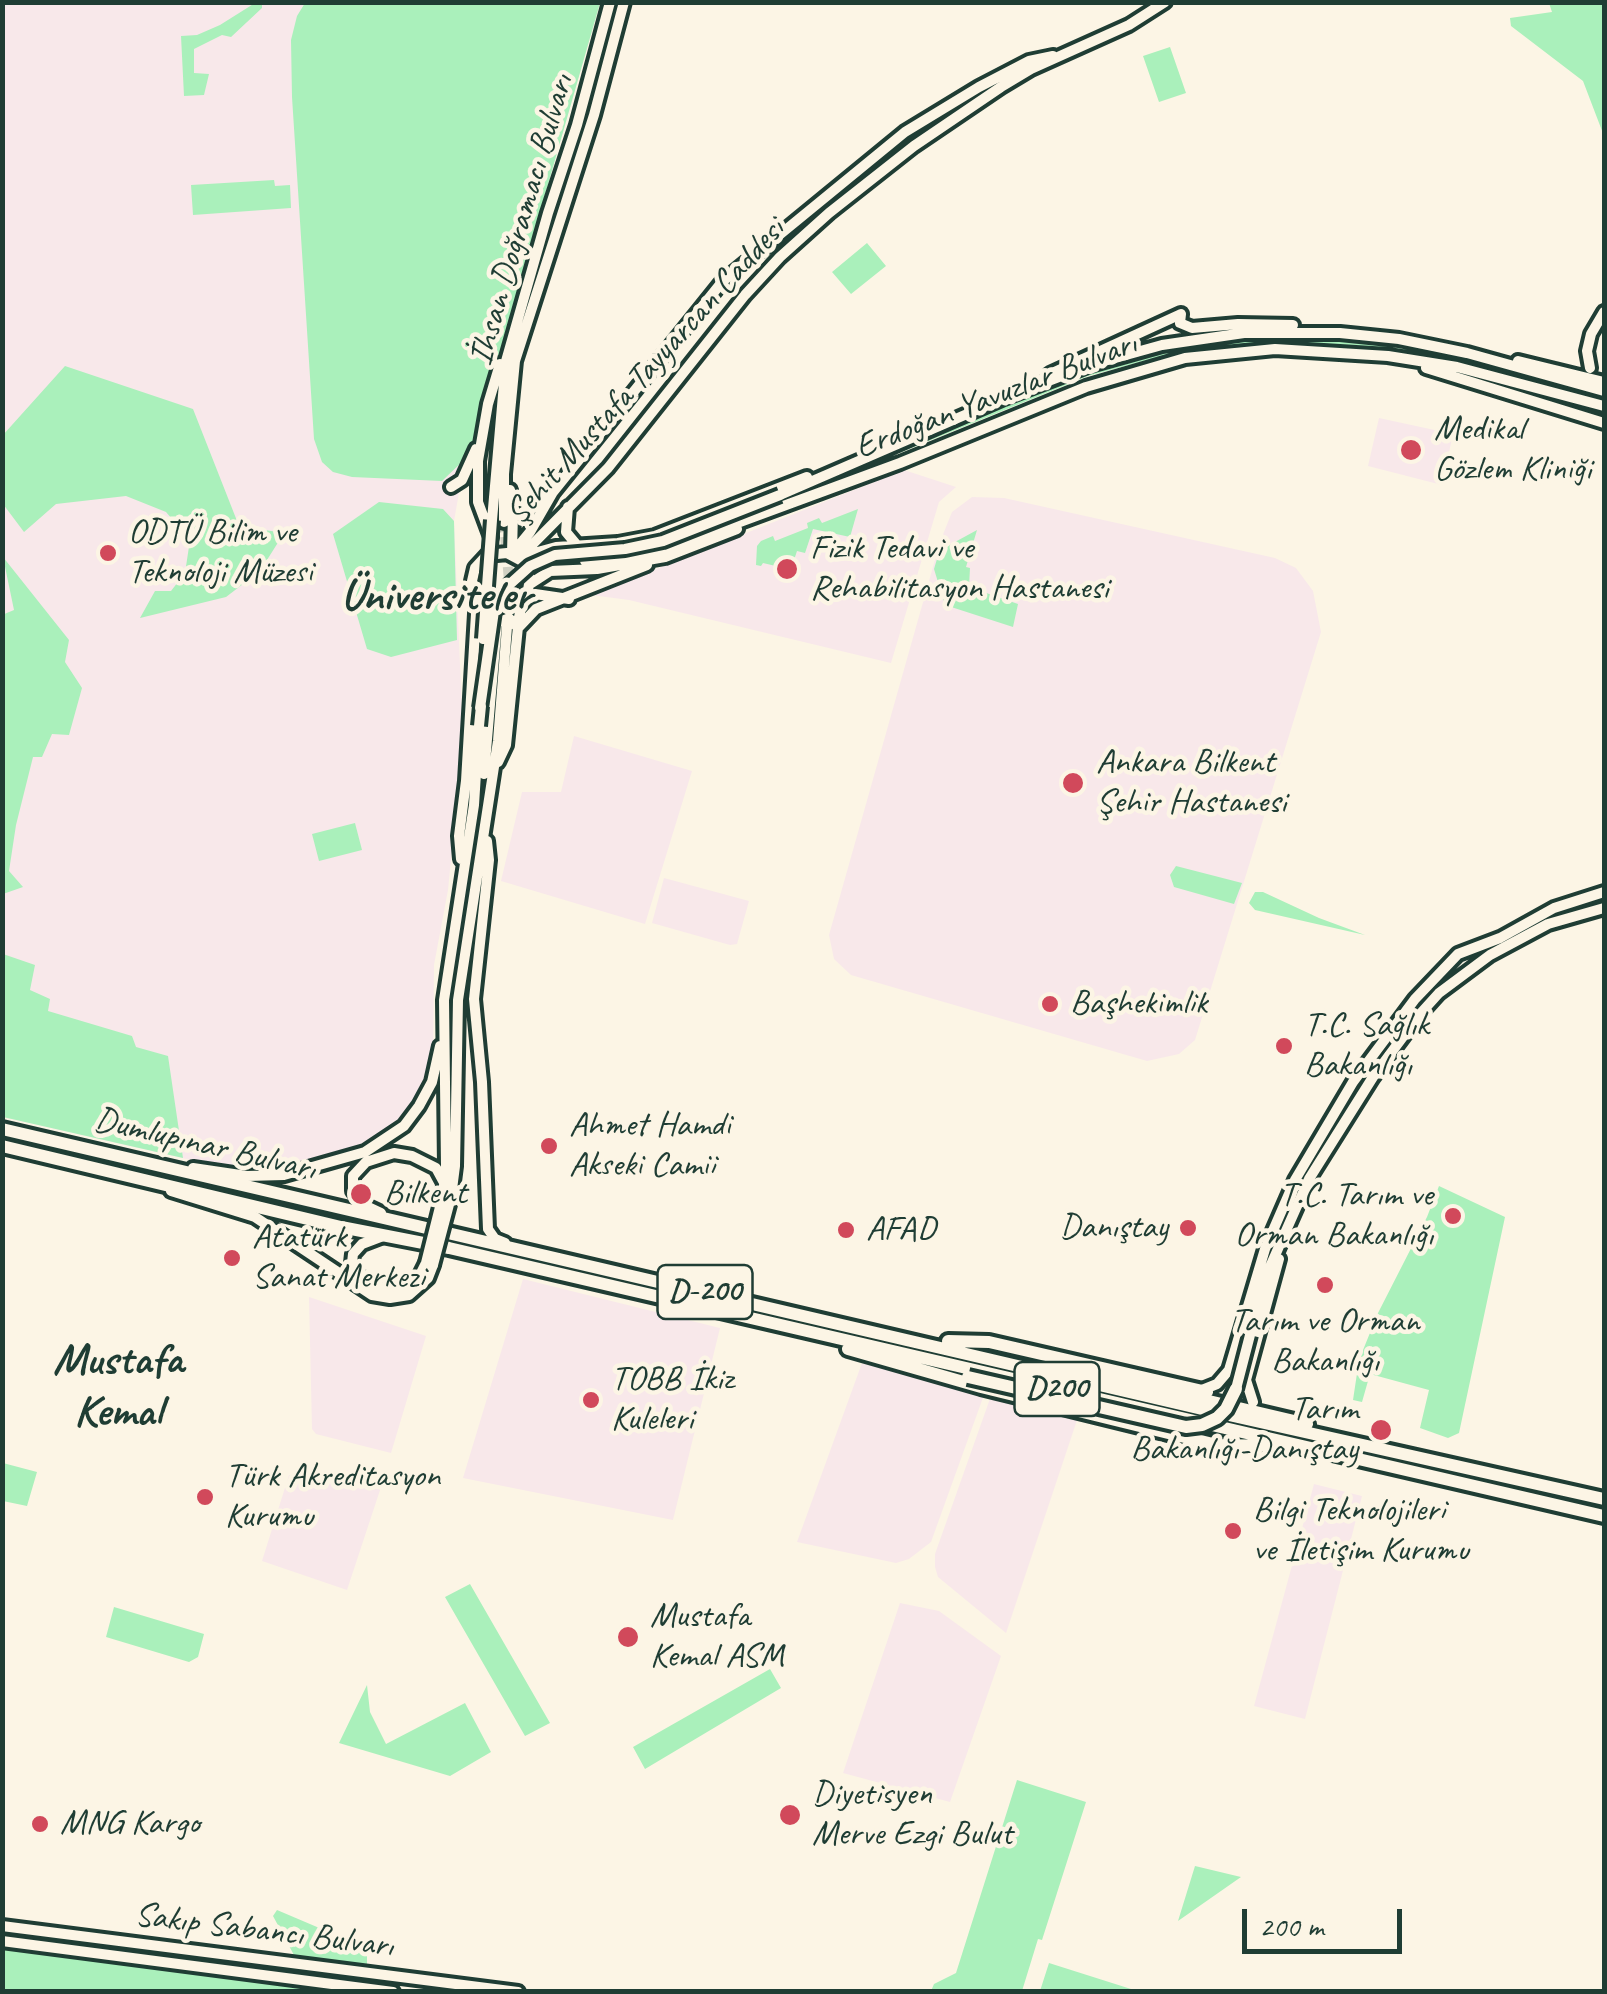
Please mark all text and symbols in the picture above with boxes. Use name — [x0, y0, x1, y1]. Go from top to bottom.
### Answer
street label: İhsan Doğramacı Bulvarı — [460, 70, 584, 370]
street label: Şehit Mustafa Tayyarcan Caddesi — [497, 210, 795, 534]
street label: Erdoğan Yavuzlar Bulvarı — [849, 323, 1143, 469]
place label: Medikal Gözlem Kliniği — [1434, 409, 1591, 491]
marker: Medikal Gözlem Kliniği — [1398, 437, 1424, 463]
place label: ODTÜ Bilim ve Teknoloji Müzesi — [128, 512, 313, 594]
place label: Fizik Tedavi ve Rehabilitasyon Hastanesi — [810, 528, 1109, 610]
marker: ODTÜ Bilim ve Teknoloji Müzesi — [97, 542, 119, 564]
marker: Fizik Tedavi ve Rehabilitasyon Hastanesi — [774, 556, 800, 582]
district label: Üniversiteler — [340, 570, 532, 624]
place label: Ankara Bilkent Şehir Hastanesi — [1096, 742, 1286, 824]
marker: Ankara Bilkent Şehir Hastanesi — [1060, 770, 1086, 796]
place label: Başhekimlik — [1070, 983, 1207, 1025]
marker: Başhekimlik — [1039, 993, 1061, 1015]
place label: T.C. Sağlık Bakanlığı — [1304, 1005, 1428, 1087]
marker: T.C. Sağlık Bakanlığı — [1273, 1035, 1295, 1057]
street label: Dumlupınar Bulvarı — [90, 1099, 320, 1191]
place label: Ahmet Hamdi Akseki Camii — [569, 1105, 731, 1187]
marker: Ahmet Hamdi Akseki Camii — [538, 1135, 560, 1157]
place label: Bilkent — [384, 1173, 466, 1215]
place label: T.C. Tarım ve Orman Bakanlığı — [1235, 1175, 1433, 1257]
marker: Bilkent — [348, 1181, 374, 1207]
marker: T.C. Tarım ve Orman Bakanlığı — [1442, 1205, 1464, 1227]
place label: Danıştay — [1059, 1207, 1168, 1249]
place label: AFAD — [866, 1209, 936, 1251]
place label: Atatürk Sanat Merkezi — [252, 1217, 425, 1299]
marker: Danıştay — [1177, 1217, 1199, 1239]
marker: AFAD — [835, 1219, 857, 1241]
marker: Atatürk Sanat Merkezi — [221, 1247, 243, 1269]
road number: D-200 — [658, 1265, 752, 1319]
marker: Tarım ve Orman Bakanlığı — [1314, 1274, 1336, 1296]
place label: Tarım ve Orman Bakanlığı — [1230, 1301, 1420, 1383]
district label: Mustafa Kemal — [53, 1334, 183, 1440]
place label: TOBB İkiz Kuleleri — [611, 1359, 733, 1441]
road number: D200 — [1014, 1362, 1100, 1416]
marker: TOBB İkiz Kuleleri — [580, 1389, 602, 1411]
place label: Tarım Bakanlığı-Danıştay — [1131, 1389, 1358, 1471]
marker: Tarım Bakanlığı-Danıştay — [1368, 1417, 1394, 1443]
place label: Türk Akreditasyon Kurumu — [225, 1456, 440, 1538]
marker: Türk Akreditasyon Kurumu — [194, 1486, 216, 1508]
place label: Bilgi Teknolojileri ve İletişim Kurumu — [1253, 1490, 1469, 1572]
marker: Bilgi Teknolojileri ve İletişim Kurumu — [1222, 1520, 1244, 1542]
place label: Mustafa Kemal ASM — [650, 1596, 784, 1678]
marker: Mustafa Kemal ASM — [615, 1624, 641, 1650]
place label: Diyetisyen Merve Ezgi Bulut — [812, 1774, 1012, 1856]
marker: Diyetisyen Merve Ezgi Bulut — [777, 1802, 803, 1828]
place label: MNG Kargo — [60, 1803, 200, 1845]
marker: MNG Kargo — [29, 1813, 51, 1835]
scale bar — [1247, 1889, 1407, 1951]
street label: Sakıp Sabancı Bulvarı — [132, 1894, 396, 1968]
text: 200 m — [1259, 1907, 1324, 1945]

